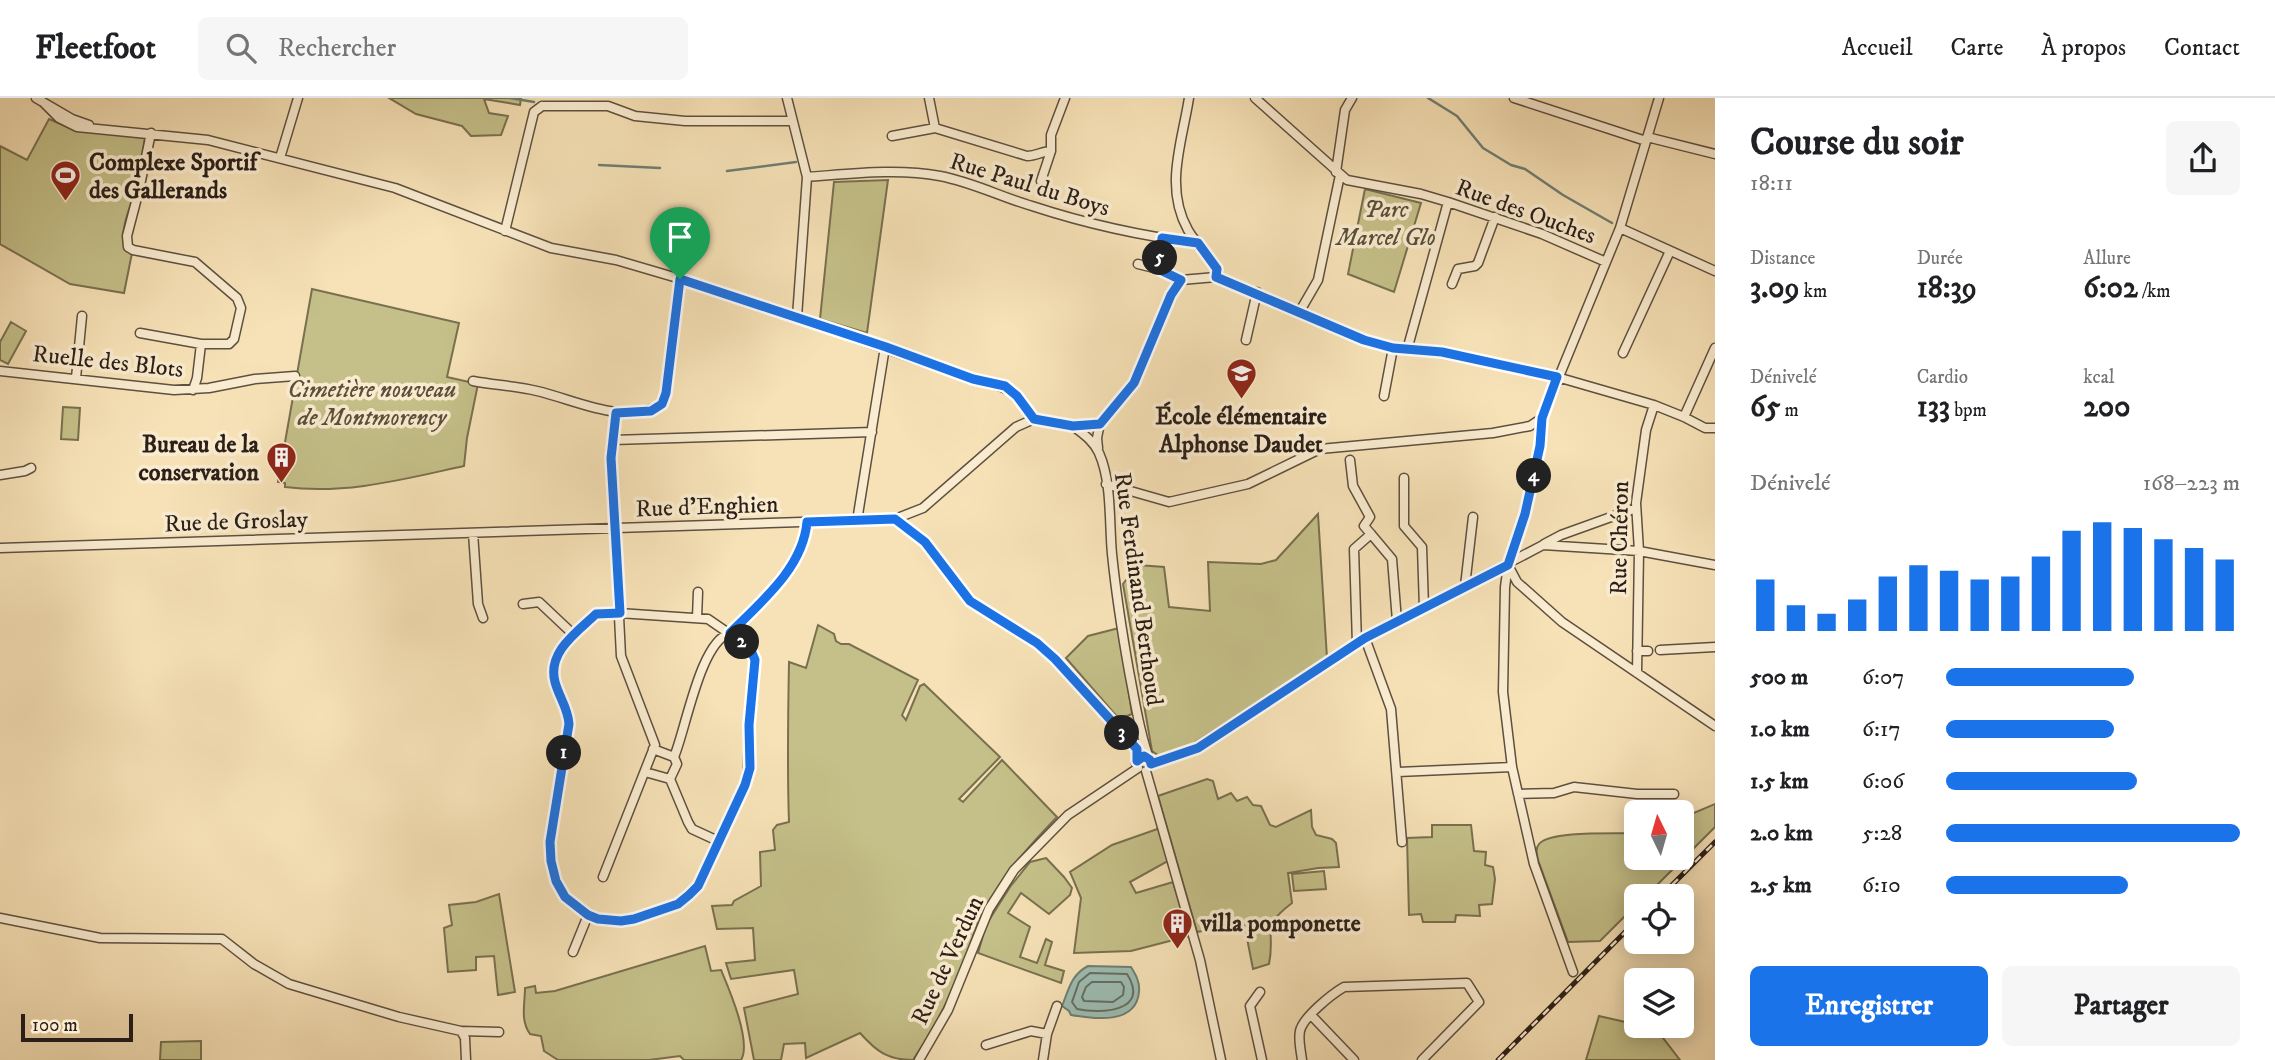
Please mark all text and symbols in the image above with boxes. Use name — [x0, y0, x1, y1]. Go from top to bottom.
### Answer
search box — [198, 17, 688, 80]
text: Fleetfoot — [35, 28, 156, 69]
icon: search — [222, 29, 260, 67]
text: Rechercher — [278, 32, 396, 65]
text: Accueil — [1842, 33, 1913, 63]
text: Carte — [1951, 33, 2003, 63]
text: À propos — [2041, 33, 2126, 63]
text: Contact — [2164, 33, 2240, 63]
text: Course du soir — [1750, 119, 1963, 167]
button: share — [2166, 121, 2240, 195]
street label: Rue Paul du Boys — [946, 146, 1113, 224]
place label: Complexe Sportif des Gallerands — [89, 148, 261, 206]
sports icon: Complexe Sportif des Gallerands — [49, 159, 83, 203]
text: 18:11 — [1750, 169, 1793, 198]
street label: Rue des Ouches — [1451, 173, 1600, 251]
park label: Parc Marcel Glo — [1334, 195, 1436, 253]
pin — [650, 207, 710, 279]
icon: arrive — [661, 218, 699, 256]
pin: 5 — [1142, 240, 1178, 276]
text: 5 — [1155, 246, 1164, 269]
text: Distance — [1750, 247, 1815, 270]
text: Durée — [1917, 247, 1963, 270]
text: Allure — [2083, 247, 2131, 270]
text: 3.09 — [1750, 270, 1799, 307]
text: 18:39 — [1917, 270, 1977, 307]
text: 6:02 — [2083, 270, 2138, 307]
text: km — [1799, 280, 1827, 303]
text: /km — [2138, 280, 2171, 303]
street label: Ruelle des Blots — [31, 339, 185, 385]
school or university icon: École élémentaire Alphonse Daudet — [1224, 357, 1258, 401]
text: Dénivelé — [1750, 366, 1817, 389]
text: Cardio — [1917, 366, 1968, 389]
text: kcal — [2083, 366, 2115, 389]
park label: Cimetière nouveau de Montmorency — [288, 375, 456, 433]
text: 65 — [1750, 389, 1781, 426]
text: 133 — [1917, 389, 1950, 426]
text: 200 — [2083, 389, 2130, 426]
text: m — [1781, 399, 1799, 422]
text: bpm — [1950, 399, 1987, 422]
place label: École élémentaire Alphonse Daudet — [1155, 401, 1327, 460]
place label: Bureau de la conservation — [138, 430, 260, 488]
building icon: Bureau de la conservation — [265, 441, 299, 485]
pin: 4 — [1516, 458, 1552, 494]
text: 4 — [1528, 464, 1539, 487]
text: Dénivelé — [1750, 469, 1831, 498]
text: 168–223 m — [2143, 469, 2240, 498]
street label: Rue Ferdinand Berthoud — [1107, 470, 1169, 708]
street label: Rue Chéron — [1604, 480, 1636, 595]
street label: Rue d'Enghien — [635, 489, 780, 524]
street label: Rue de Groslay — [164, 504, 309, 539]
pin: 2 — [724, 624, 760, 660]
text: 2 — [737, 630, 746, 653]
text: 500 m — [1750, 663, 1808, 692]
text: 6:07 — [1862, 663, 1904, 692]
text: 1.0 km — [1750, 715, 1810, 744]
text: 6:17 — [1862, 715, 1901, 744]
pin: 3 — [1104, 716, 1140, 750]
text: 3 — [1118, 721, 1125, 744]
pin: 1 — [546, 736, 582, 770]
text: 1 — [560, 741, 567, 764]
text: 1.5 km — [1750, 767, 1809, 796]
text: 6:06 — [1862, 767, 1904, 796]
north arrow — [1624, 800, 1694, 870]
map controls — [1624, 800, 1694, 1038]
text: 2.0 km — [1750, 819, 1813, 848]
text: 5:28 — [1862, 819, 1902, 848]
text: 2.5 km — [1750, 871, 1812, 900]
text: 6:10 — [1862, 871, 1901, 900]
button: locate — [1624, 884, 1694, 954]
street label: Rue de Verdun — [905, 891, 991, 1030]
building icon: villa pomponette — [1161, 906, 1195, 950]
place label: villa pomponette — [1200, 909, 1361, 939]
button: Enregistrer — [1750, 966, 1988, 1046]
button: Partager — [2002, 966, 2240, 1046]
button: layers — [1624, 968, 1694, 1038]
scale bar — [21, 1011, 133, 1043]
text: 100 m — [32, 1014, 78, 1037]

